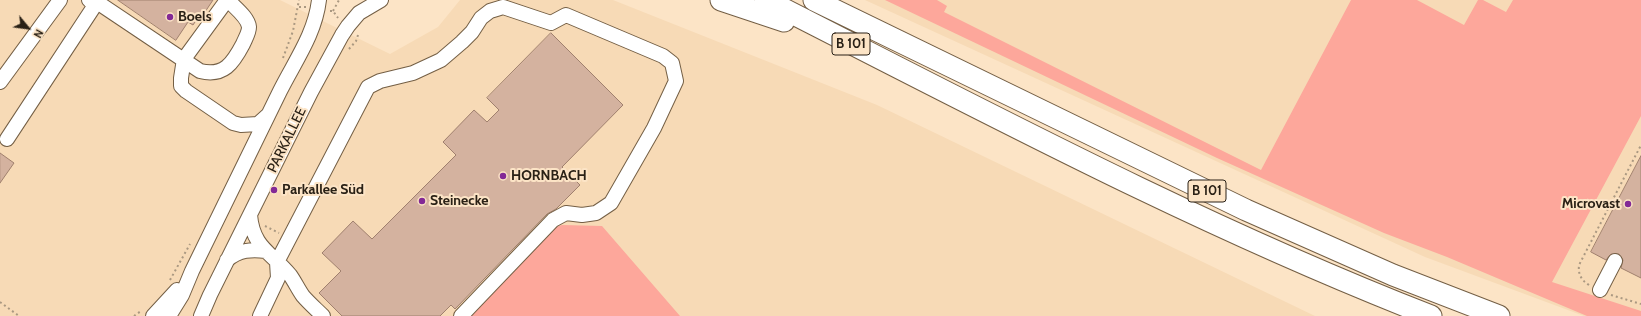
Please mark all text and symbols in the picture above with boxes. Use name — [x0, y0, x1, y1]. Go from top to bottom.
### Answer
north arrow — [8, 8, 48, 48]
place label: Boels — [178, 9, 212, 25]
marker: Boels — [165, 12, 175, 22]
text: N — [30, 27, 47, 41]
road number: B 101 — [832, 33, 870, 55]
street label: PARKALLEE — [264, 105, 310, 175]
place label: HORNBACH — [511, 168, 587, 184]
marker: HORNBACH — [498, 171, 508, 181]
road number: B 101 — [1188, 180, 1226, 202]
place label: Parkallee Süd — [282, 182, 364, 198]
marker: Parkallee Süd — [269, 185, 279, 195]
place label: Steinecke — [430, 193, 488, 209]
marker: Steinecke — [417, 196, 427, 206]
place label: Microvast — [1562, 196, 1620, 212]
marker: Microvast — [1623, 199, 1633, 209]

